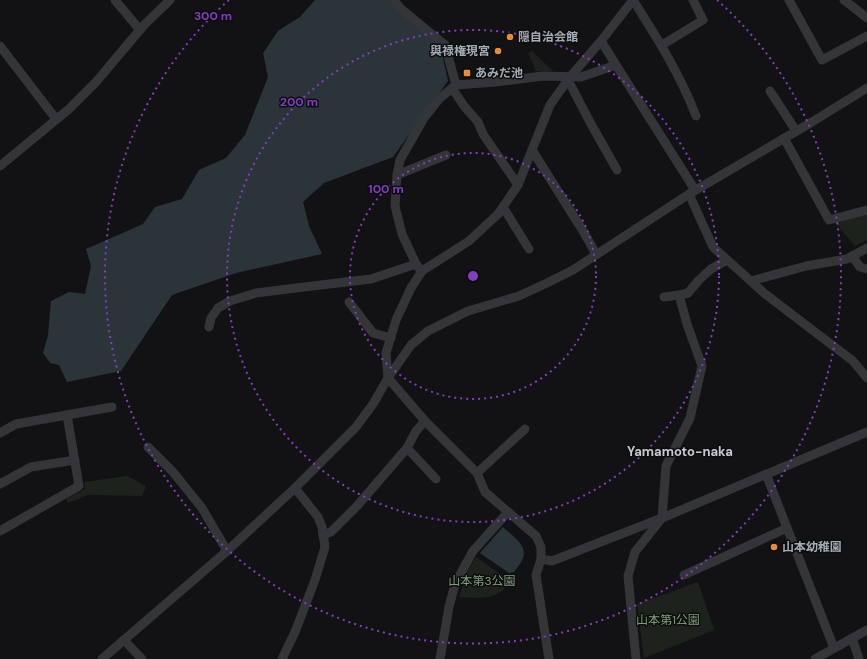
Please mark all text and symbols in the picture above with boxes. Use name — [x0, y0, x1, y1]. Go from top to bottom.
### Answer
text: 300 m — [194, 8, 232, 24]
place label: 隠自治会館 — [518, 29, 578, 45]
marker: 隠自治会館 — [505, 32, 515, 42]
place label: 與禄権現宮 — [430, 43, 490, 59]
marker: 與禄権現宮 — [493, 46, 503, 56]
place label: あみだ池 — [475, 65, 523, 81]
marker: あみだ池 — [462, 68, 472, 78]
text: 200 m — [280, 94, 318, 110]
text: 100 m — [368, 181, 404, 197]
centre of rings — [466, 269, 480, 283]
district label: Yamamoto-naka — [627, 443, 733, 460]
place label: 山本幼稚園 — [782, 539, 842, 555]
marker: 山本幼稚園 — [769, 542, 779, 552]
park label: 山本第3公園 — [448, 573, 516, 589]
park label: 山本第1公園 — [636, 612, 700, 628]

